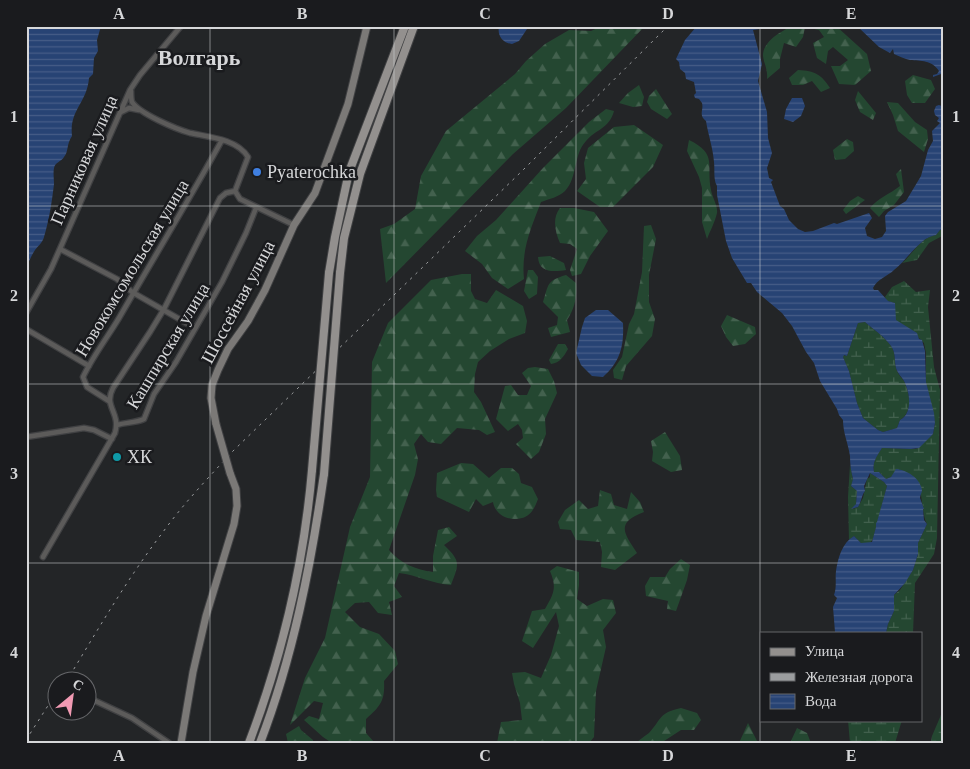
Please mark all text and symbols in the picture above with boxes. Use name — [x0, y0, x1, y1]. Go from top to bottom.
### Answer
text: A — [113, 5, 125, 22]
text: B — [297, 5, 308, 22]
text: C — [479, 5, 491, 22]
text: D — [662, 5, 674, 22]
text: E — [846, 5, 856, 22]
district label: Волгарь — [158, 45, 241, 70]
street label: Парниковая улица — [46, 92, 122, 228]
text: 1 — [10, 108, 18, 125]
text: 1 — [952, 108, 960, 125]
place label: Pyaterochka — [267, 162, 356, 182]
marker: Pyaterochka — [251, 166, 263, 178]
street label: Новокомсомольская улица — [71, 176, 193, 360]
street label: Шоссейная улица — [197, 237, 279, 367]
street label: Кашпирская улица — [122, 279, 214, 413]
text: 2 — [10, 287, 18, 304]
text: 2 — [952, 287, 960, 304]
place label: ХК — [127, 447, 153, 467]
marker: ХК — [111, 451, 123, 463]
text: 3 — [10, 465, 18, 482]
text: 3 — [952, 465, 960, 482]
legend — [760, 632, 922, 722]
text: Улица — [805, 643, 844, 659]
text: 4 — [10, 644, 18, 661]
text: 4 — [952, 644, 960, 661]
text: Железная дорога — [805, 669, 913, 685]
north arrow — [48, 672, 98, 722]
text: С — [70, 676, 86, 694]
text: Вода — [805, 693, 837, 709]
text: A — [113, 747, 125, 764]
text: B — [297, 747, 308, 764]
text: C — [479, 747, 491, 764]
text: D — [662, 747, 674, 764]
text: E — [846, 747, 856, 764]

